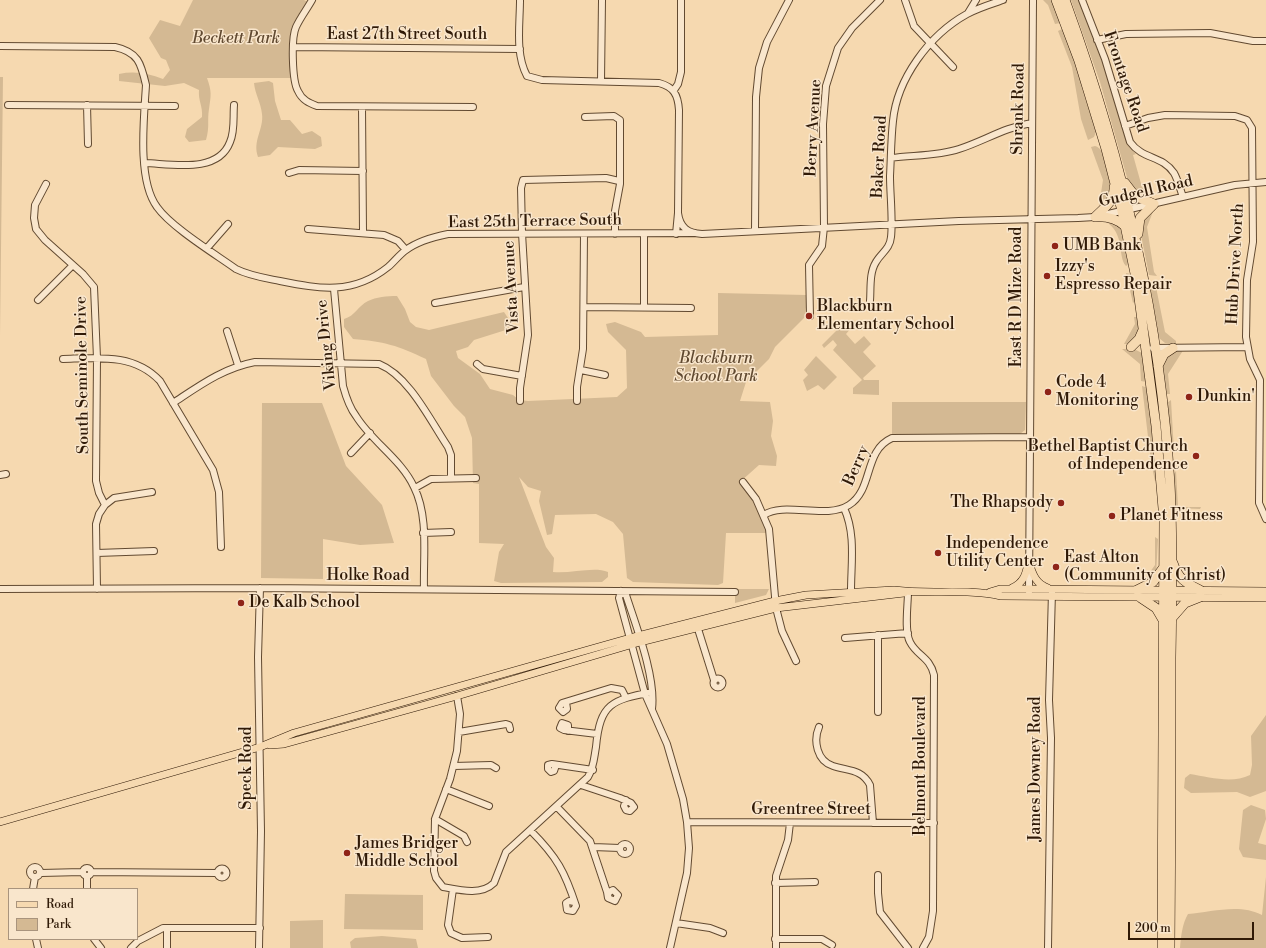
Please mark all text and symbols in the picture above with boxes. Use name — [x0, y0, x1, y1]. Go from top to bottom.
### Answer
street label: East 27th Street South — [327, 25, 487, 45]
park label: Beckett Park — [192, 29, 280, 49]
street label: Frontage Road — [1099, 29, 1151, 135]
street label: Shrank Road — [1009, 63, 1029, 155]
street label: Berry Avenue — [802, 79, 826, 177]
street label: Baker Road — [868, 115, 892, 199]
street label: Gudgell Road — [1097, 172, 1195, 212]
street label: Hub Drive North — [1223, 203, 1249, 325]
street label: East 25th Terrace South — [448, 211, 622, 233]
street label: East R D Mize Road — [1007, 227, 1027, 367]
place label: UMB Bank — [1063, 236, 1141, 256]
street label: Vista Avenue — [500, 240, 524, 334]
marker: UMB Bank — [1050, 241, 1060, 251]
place label: Izzy's Espresso Repair — [1055, 257, 1172, 295]
marker: Izzy's Espresso Repair — [1042, 271, 1052, 281]
street label: South Seminole Drive — [72, 296, 94, 454]
place label: Blackburn Elementary School — [817, 297, 954, 335]
street label: Viking Drive — [313, 299, 341, 391]
marker: Blackburn Elementary School — [804, 311, 814, 321]
park label: Blackburn School Park — [674, 349, 758, 387]
place label: Code 4 Monitoring — [1056, 373, 1139, 411]
marker: Code 4 Monitoring — [1043, 387, 1053, 397]
place label: Dunkin' — [1197, 387, 1255, 407]
marker: Dunkin' — [1184, 392, 1194, 402]
place label: Bethel Baptist Church of Independence — [1028, 437, 1188, 475]
street label: Berry — [840, 443, 874, 489]
marker: Bethel Baptist Church of Independence — [1191, 451, 1201, 461]
place label: The Rhapsody — [950, 493, 1053, 513]
marker: The Rhapsody — [1056, 498, 1066, 508]
place label: Planet Fitness — [1120, 506, 1223, 526]
marker: Planet Fitness — [1107, 511, 1117, 521]
place label: Independence Utility Center — [946, 534, 1048, 572]
marker: Independence Utility Center — [933, 548, 943, 558]
place label: East Alton (Community of Christ) — [1064, 548, 1226, 586]
marker: East Alton (Community of Christ) — [1051, 562, 1061, 572]
street label: Holke Road — [326, 566, 410, 586]
place label: De Kalb School — [249, 593, 360, 613]
marker: De Kalb School — [236, 598, 246, 608]
street label: Belmont Boulevard — [911, 696, 931, 836]
street label: James Downey Road — [1026, 696, 1046, 842]
street label: Speck Road — [237, 726, 257, 810]
street label: Greentree Street — [751, 800, 871, 820]
place label: James Bridger Middle School — [355, 834, 458, 872]
marker: James Bridger Middle School — [342, 848, 352, 858]
legend — [8, 888, 138, 940]
text: Road — [46, 897, 74, 912]
scale bar — [1130, 914, 1256, 940]
text: Park — [46, 917, 71, 932]
text: 200 m — [1135, 921, 1171, 936]

